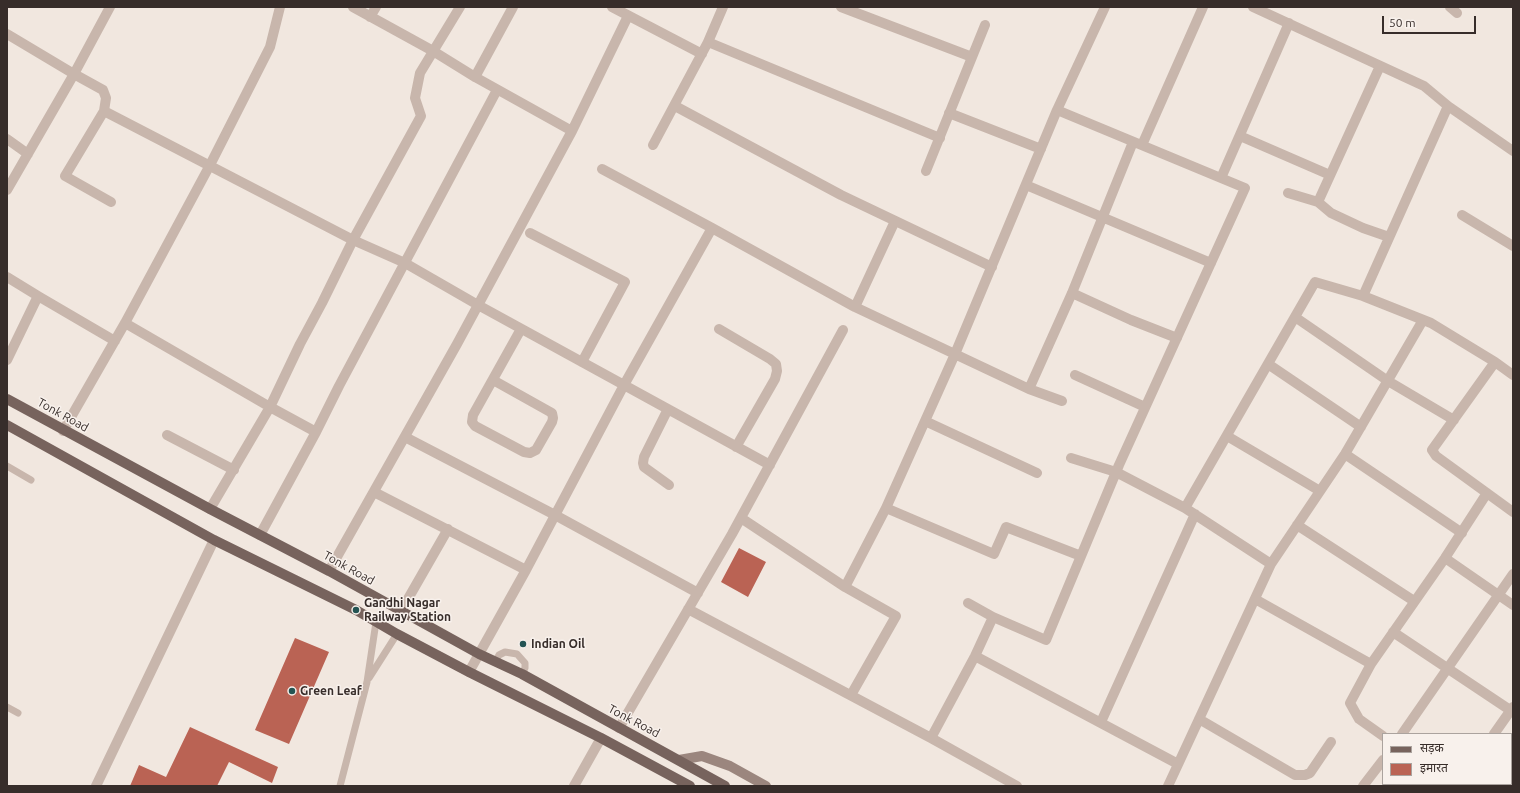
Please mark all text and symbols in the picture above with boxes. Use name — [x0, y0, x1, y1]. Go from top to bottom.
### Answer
scale bar — [1384, 8, 1478, 34]
text: 50 m — [1389, 16, 1416, 29]
street label: Tonk Road — [35, 395, 91, 435]
street label: Tonk Road — [321, 548, 377, 588]
place label: Gandhi Nagar Railway Station — [364, 596, 451, 624]
marker: Gandhi Nagar Railway Station — [351, 605, 361, 615]
place label: Indian Oil — [531, 637, 585, 651]
marker: Indian Oil — [518, 639, 528, 649]
place label: Green Leaf — [300, 684, 362, 698]
marker: Green Leaf — [287, 686, 297, 696]
street label: Tonk Road — [606, 701, 662, 741]
legend — [1382, 733, 1512, 785]
text: सड़क — [1420, 741, 1444, 754]
text: इमारत — [1420, 761, 1448, 774]

